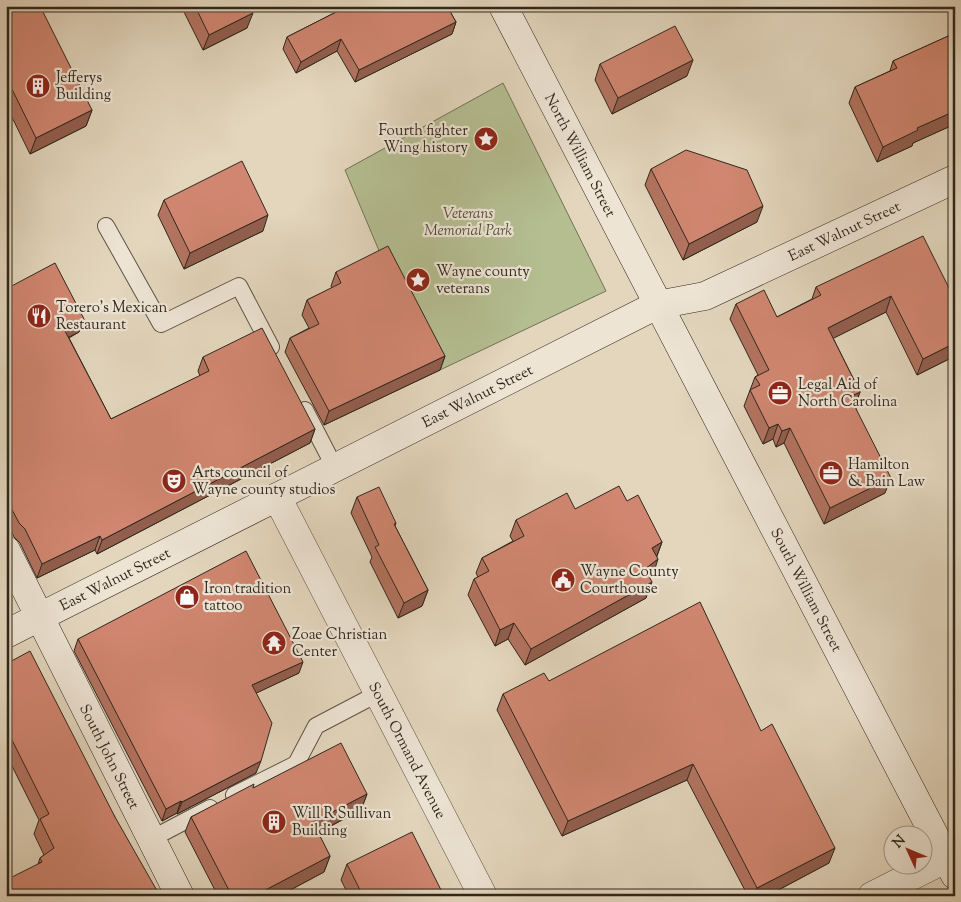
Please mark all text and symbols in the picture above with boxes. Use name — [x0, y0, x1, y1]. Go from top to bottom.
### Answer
place label: Jefferys Building — [55, 68, 111, 106]
building icon: Jefferys Building — [25, 73, 51, 99]
street label: North William Street — [538, 90, 620, 221]
place label: Fourth fighter Wing history — [378, 121, 469, 159]
place icon: Fourth fighter Wing history — [473, 126, 499, 152]
street label: East Walnut Street — [785, 197, 904, 267]
park label: Veterans Memorial Park — [424, 204, 512, 242]
place label: Wayne county veterans — [436, 262, 530, 300]
place icon: Wayne county veterans — [405, 267, 431, 293]
place label: Torero's Mexican Restaurant — [56, 298, 168, 336]
restaurant icon: Torero's Mexican Restaurant — [26, 303, 52, 329]
street label: East Walnut Street — [419, 360, 537, 434]
place label: Legal Aid of North Carolina — [798, 375, 897, 413]
office icon: Legal Aid of North Carolina — [767, 380, 793, 406]
place label: Hamilton & Bain Law — [848, 455, 925, 493]
office icon: Hamilton & Bain Law — [818, 460, 844, 486]
place label: Arts council of Wayne county studios — [192, 463, 336, 501]
theatre icon: Arts council of Wayne county studios — [161, 468, 187, 494]
street label: South William Street — [764, 525, 846, 656]
street label: East Walnut Street — [57, 544, 175, 617]
place label: Wayne County Courthouse — [580, 562, 679, 600]
public building icon: Wayne County Courthouse — [550, 567, 576, 593]
place label: Iron tradition tattoo — [204, 579, 291, 617]
shop icon: Iron tradition tattoo — [174, 584, 200, 610]
place label: Zoae Christian Center — [292, 625, 387, 663]
temple icon: Zoae Christian Center — [261, 630, 287, 656]
street label: South Ormand Avenue — [362, 679, 450, 823]
street label: South John Street — [73, 701, 144, 813]
place label: Will R Sullivan Building — [292, 804, 391, 842]
building icon: Will R Sullivan Building — [261, 809, 287, 835]
north arrow — [884, 824, 934, 874]
text: N — [889, 831, 911, 853]

